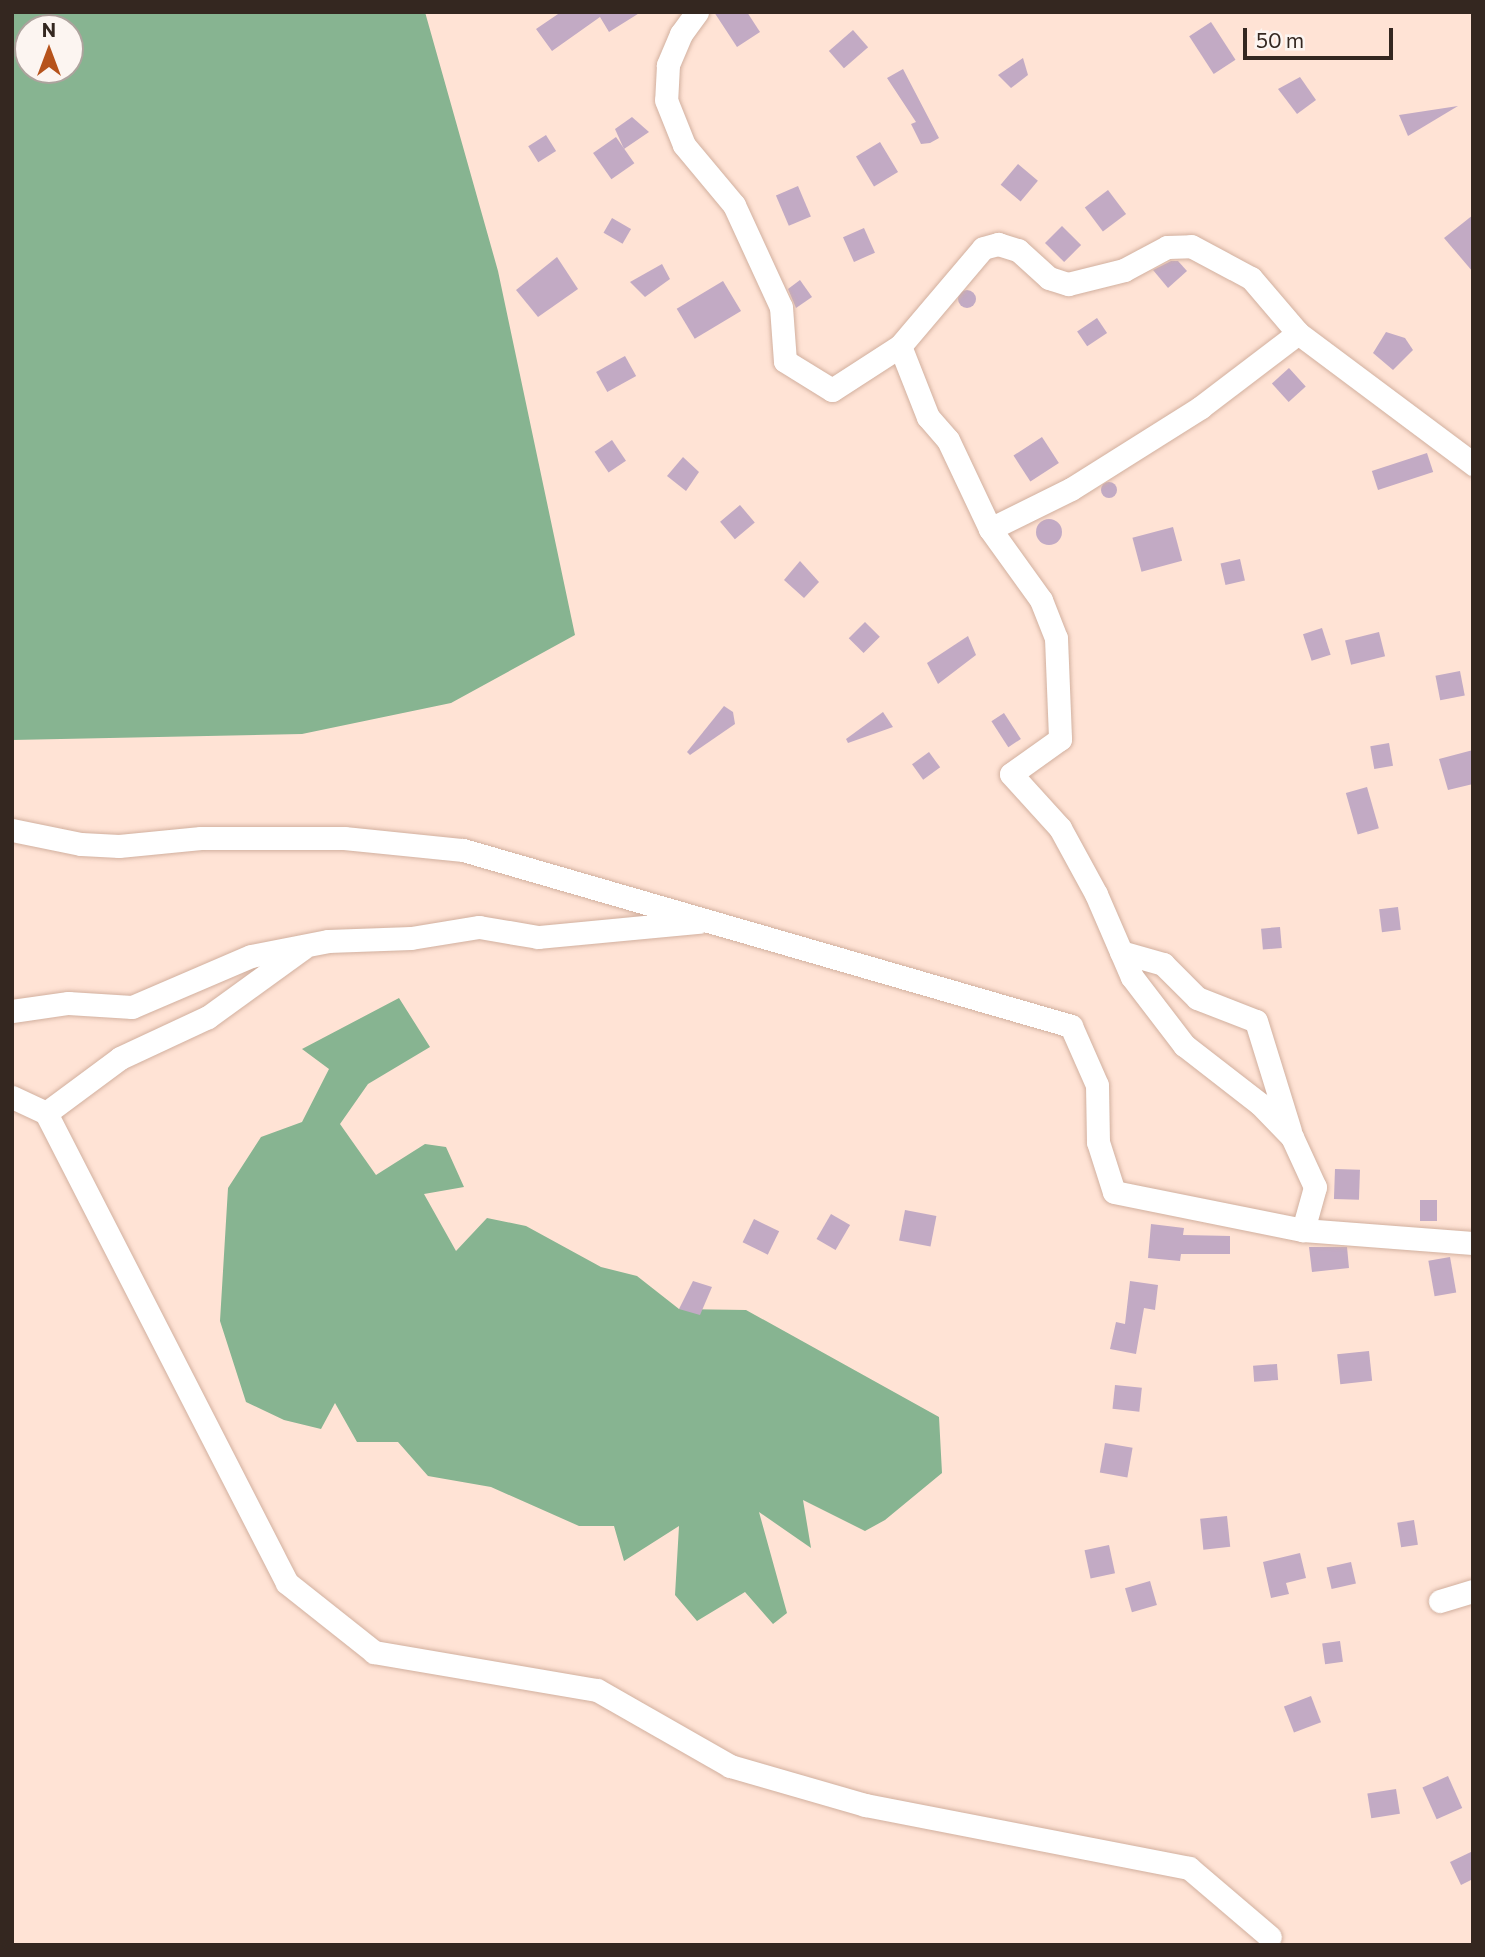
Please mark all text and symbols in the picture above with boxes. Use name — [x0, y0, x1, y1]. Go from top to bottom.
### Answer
north arrow — [14, 14, 84, 84]
scale bar — [1247, 14, 1398, 58]
text: N — [42, 18, 56, 41]
text: 50 m — [1256, 27, 1304, 52]

